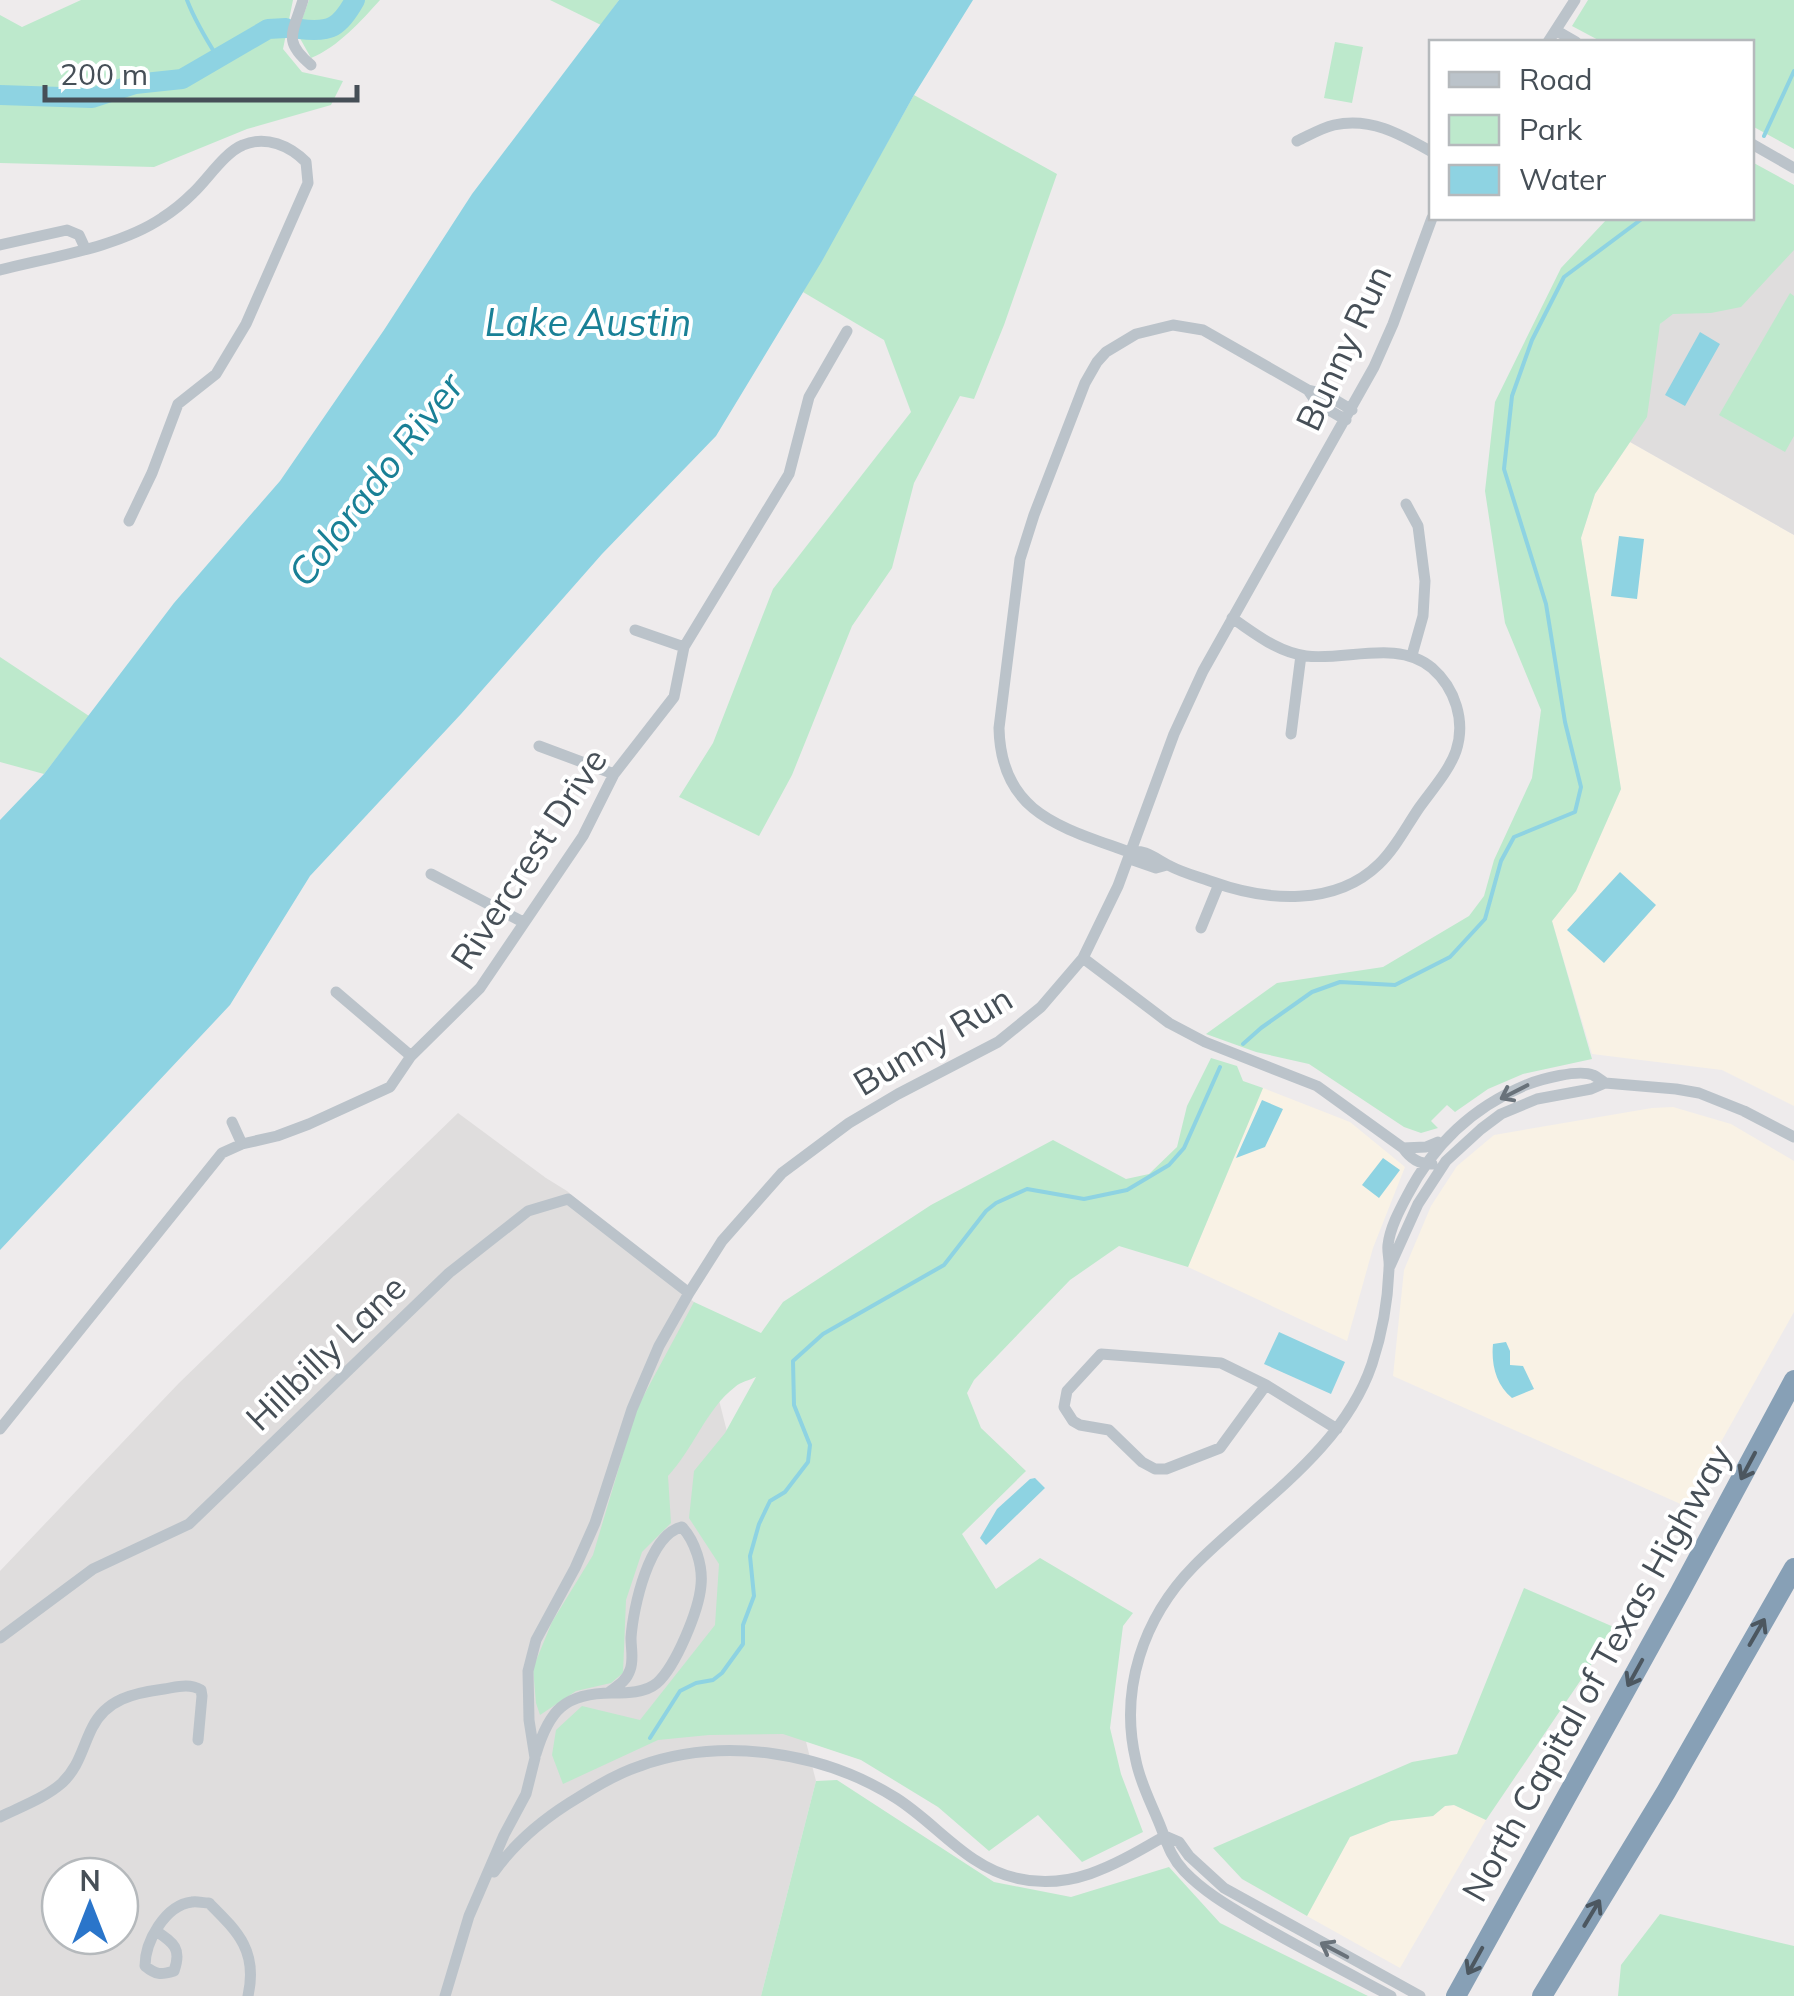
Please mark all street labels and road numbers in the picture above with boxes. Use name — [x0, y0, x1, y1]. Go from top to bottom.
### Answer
street label: Bunny Run — [1286, 258, 1401, 437]
street label: Rivercrest Drive — [440, 740, 616, 977]
street label: Bunny Run — [845, 976, 1020, 1105]
street label: Hillbilly Lane — [236, 1265, 414, 1439]
street label: North Capital of Texas Highway — [1452, 1436, 1741, 1909]

